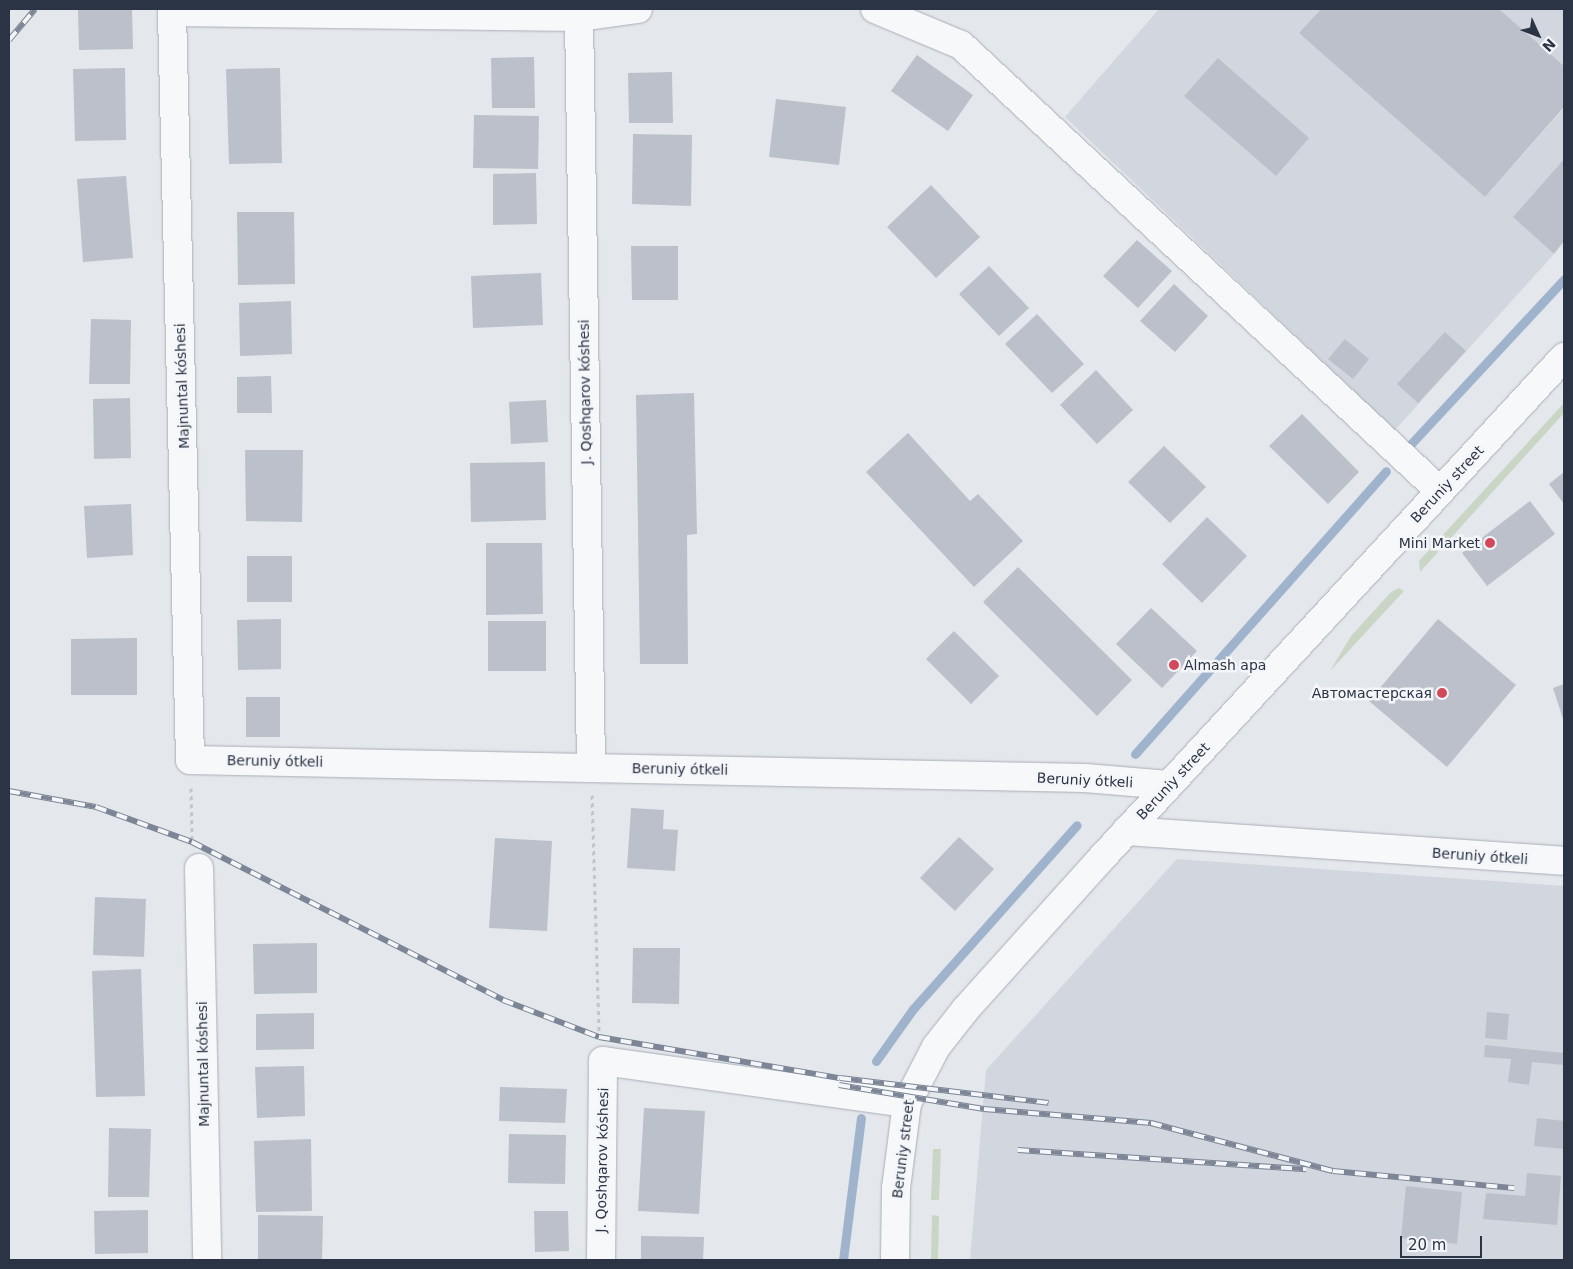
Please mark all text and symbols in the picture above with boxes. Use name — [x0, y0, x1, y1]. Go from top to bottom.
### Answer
north arrow — [1513, 10, 1563, 60]
text: N — [1539, 35, 1559, 55]
street label: J. Qoshqarov kóshesi — [575, 319, 595, 465]
street label: Majnuntal kóshesi — [171, 323, 193, 449]
street label: Beruniy street — [1407, 442, 1487, 526]
place label: Mini Market — [1399, 535, 1480, 551]
marker: Mini Market — [1484, 537, 1496, 549]
place label: Almash apa — [1184, 657, 1266, 673]
marker: Almash apa — [1168, 659, 1180, 671]
place label: Автомастерская — [1312, 685, 1432, 701]
marker: Автомастерская — [1436, 687, 1448, 699]
street label: Beruniy street — [1133, 739, 1213, 823]
street label: Beruniy ótkeli — [227, 752, 323, 770]
street label: Beruniy ótkeli — [632, 760, 728, 778]
street label: Beruniy ótkeli — [1036, 769, 1134, 791]
street label: Beruniy ótkeli — [1431, 844, 1529, 868]
street label: Majnuntal kóshesi — [194, 1001, 212, 1127]
street label: J. Qoshqarov kóshesi — [592, 1087, 612, 1233]
street label: Beruniy street — [889, 1099, 917, 1199]
scale bar — [1403, 1226, 1486, 1258]
text: 20 m — [1408, 1236, 1446, 1254]

